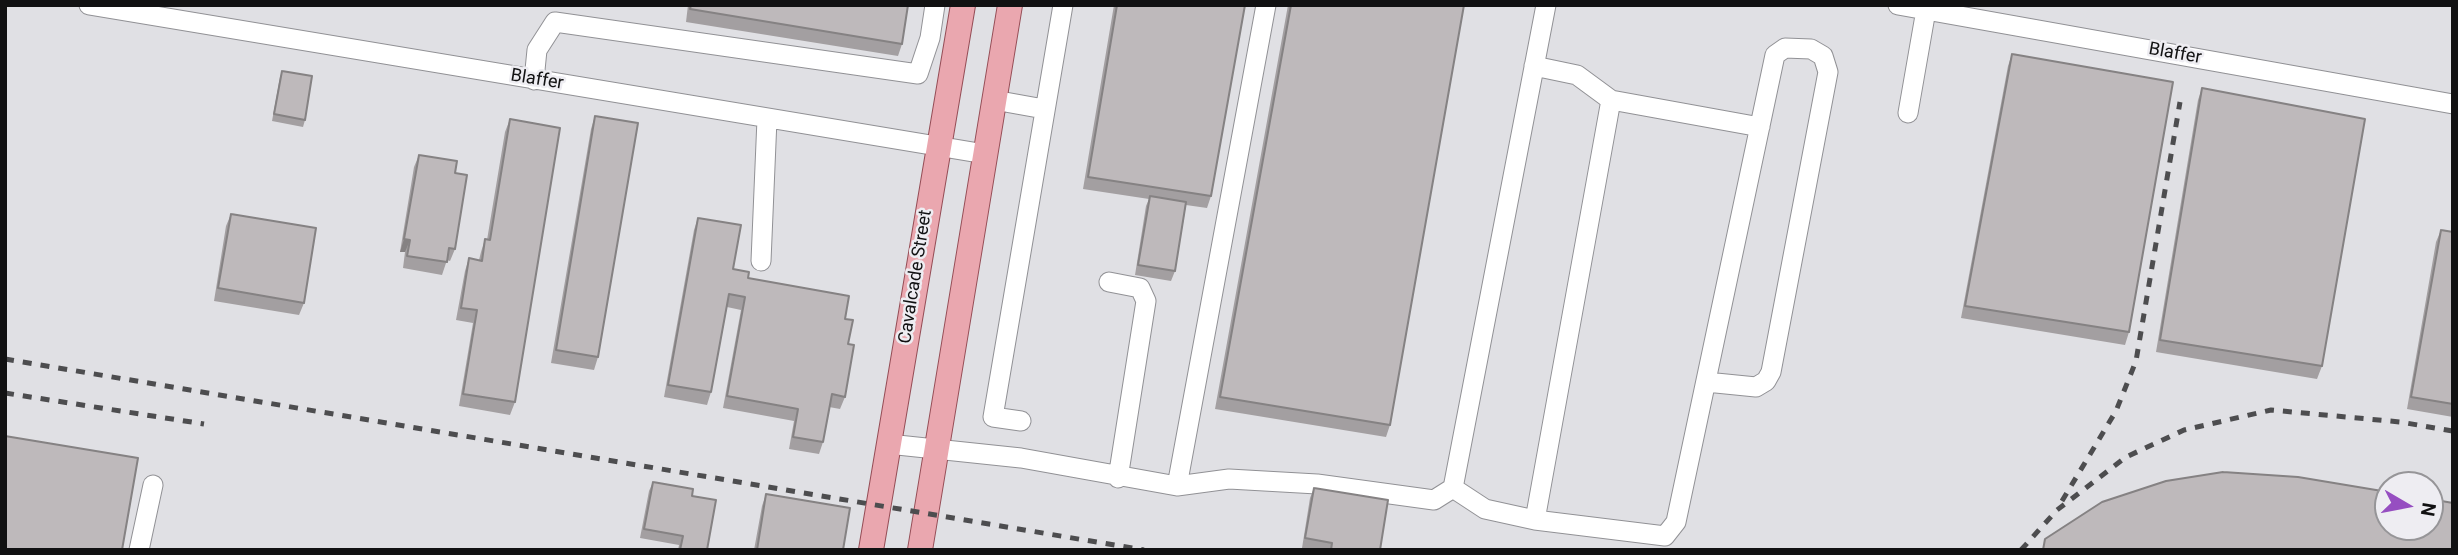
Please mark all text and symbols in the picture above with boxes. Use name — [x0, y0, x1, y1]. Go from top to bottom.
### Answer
street label: Blaffer — [2147, 39, 2203, 69]
street label: Blaffer — [509, 65, 565, 95]
street label: Cavalcade Street — [895, 209, 937, 345]
north arrow — [2374, 471, 2444, 541]
text: N — [2416, 501, 2441, 518]

